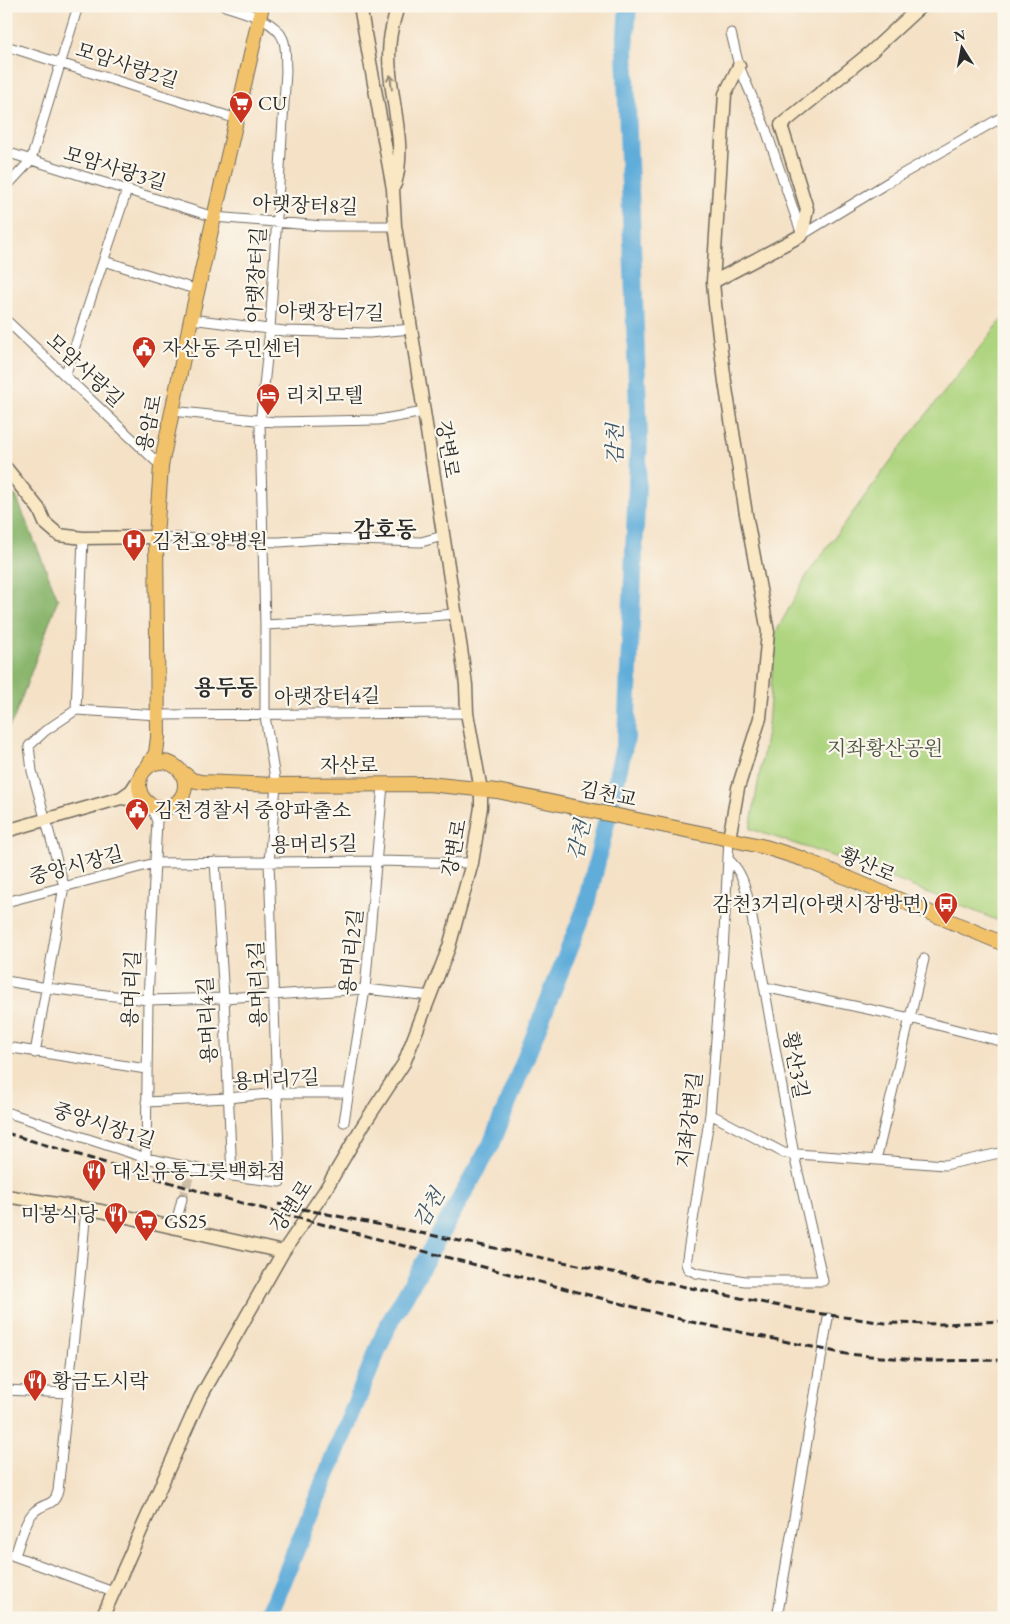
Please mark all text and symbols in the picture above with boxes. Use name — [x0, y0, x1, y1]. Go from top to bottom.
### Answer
north arrow — [938, 22, 988, 72]
text: N — [952, 25, 967, 45]
street label: 모암사랑2길 — [72, 36, 182, 94]
one-way arrow — [386, 74, 396, 90]
supermarket icon: CU — [228, 90, 254, 124]
place label: CU — [258, 90, 287, 116]
street label: 모암사랑3길 — [60, 140, 170, 196]
street label: 아랫장터8길 — [251, 190, 359, 220]
street label: 아랫장터길 — [240, 226, 272, 324]
street label: 아랫장터7길 — [278, 298, 384, 326]
street label: 모암사랑길 — [41, 328, 129, 412]
public building icon: 자산동 주민센터 — [131, 335, 157, 369]
place label: 자산동 주민센터 — [162, 335, 301, 361]
hotel icon: 리치모텔 — [255, 382, 281, 416]
place label: 리치모텔 — [286, 382, 363, 408]
street label: 용암로 — [130, 392, 168, 454]
street label: 강변로 — [431, 418, 465, 480]
water label: 감천 — [601, 422, 628, 465]
district label: 감호동 — [353, 515, 417, 544]
hospital icon: 김천요양병원 — [121, 528, 147, 562]
place label: 김천요양병원 — [152, 528, 268, 554]
district label: 용두동 — [194, 673, 258, 702]
street label: 아랫장터4길 — [274, 682, 380, 710]
park label: 지좌황산공원 — [827, 735, 943, 761]
street label: 자산로 — [320, 752, 378, 778]
street label: 김천교 — [577, 775, 640, 813]
public building icon: 김천경찰서 중앙파출소 — [124, 797, 150, 831]
place label: 김천경찰서 중앙파출소 — [154, 797, 351, 823]
water label: 감천 — [561, 815, 597, 863]
street label: 강변로 — [436, 817, 472, 879]
street label: 용머리5길 — [270, 830, 358, 858]
street label: 중앙시장길 — [26, 840, 126, 890]
street label: 황산로 — [836, 842, 900, 888]
place label: 감천3거리(아랫시장방면) — [713, 891, 928, 917]
bus stop icon: 감천3거리(아랫시장방면) — [933, 891, 959, 925]
street label: 용머리2길 — [334, 907, 368, 997]
street label: 용머리3길 — [242, 940, 272, 1028]
street label: 용머리길 — [116, 950, 146, 1028]
street label: 용머리4길 — [192, 976, 222, 1064]
street label: 황산3길 — [777, 1029, 815, 1101]
street label: 용머리7길 — [232, 1064, 320, 1094]
street label: 지좌강변길 — [670, 1070, 708, 1170]
street label: 중앙시장1길 — [49, 1096, 159, 1154]
restaurant icon: 대신유통그릇백화점 — [81, 1158, 107, 1192]
place label: 대신유통그릇백화점 — [112, 1158, 286, 1184]
street label: 강변로 — [264, 1175, 318, 1237]
water label: 감천 — [407, 1182, 451, 1232]
place label: 미봉식당 — [21, 1201, 99, 1227]
restaurant icon: 미봉식당 — [103, 1201, 129, 1235]
supermarket icon: GS25 — [133, 1208, 159, 1242]
place label: GS25 — [164, 1208, 207, 1234]
restaurant icon: 황금도시락 — [22, 1368, 48, 1402]
place label: 황금도시락 — [52, 1368, 149, 1394]

